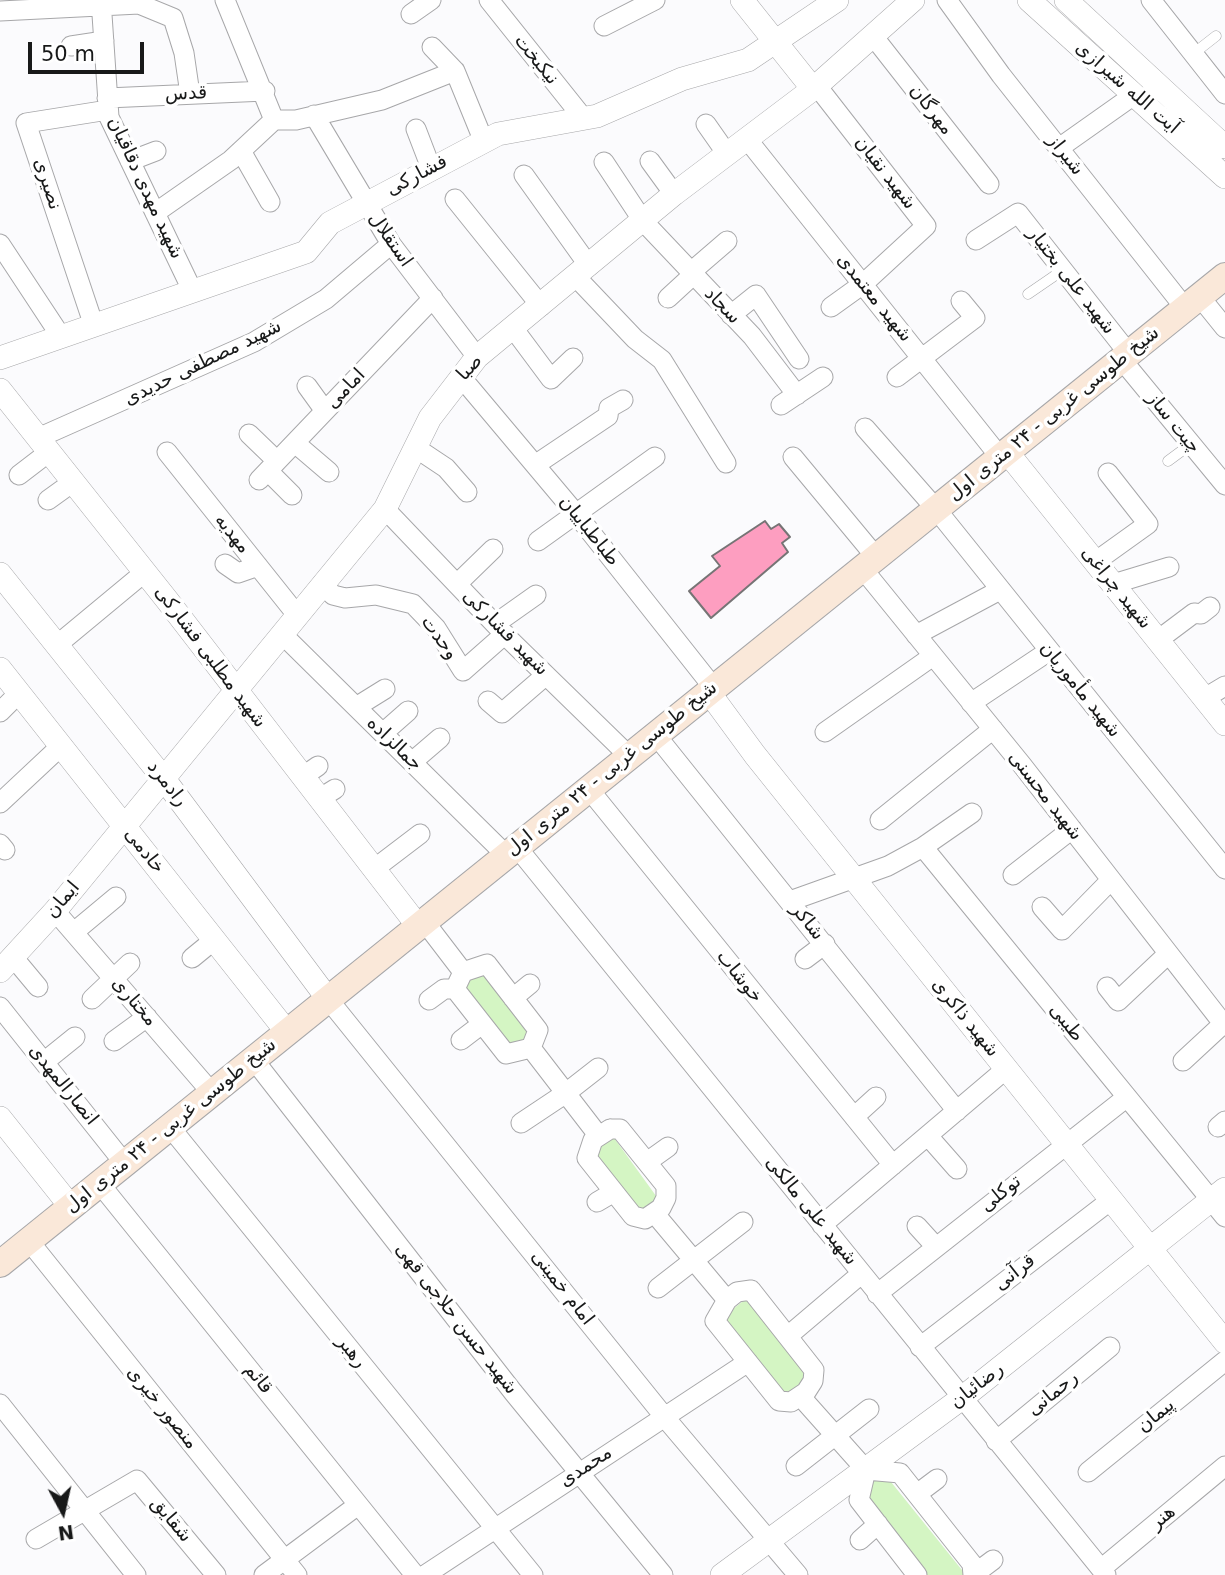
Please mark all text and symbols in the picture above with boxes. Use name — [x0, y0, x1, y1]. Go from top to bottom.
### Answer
scale bar — [32, 28, 147, 72]
street label: نیکبخت — [509, 30, 563, 90]
street label: آیت الله شیرازی — [1070, 37, 1184, 139]
text: 50 m — [41, 42, 95, 66]
street label: مهرگان — [904, 80, 958, 140]
street label: قدس — [164, 82, 208, 106]
street label: شهید مهدی دقاقیان — [102, 113, 188, 263]
street label: شیراز — [1042, 130, 1088, 180]
street label: شهید نقیان — [849, 132, 921, 214]
street label: فشارکی — [383, 150, 451, 202]
street label: نصیری — [28, 155, 66, 213]
street label: استقلال — [363, 208, 417, 272]
street label: شهید علی بختیار — [1022, 223, 1120, 339]
street label: شهید معتمدی — [831, 249, 917, 347]
street label: سجاد — [699, 283, 745, 329]
street label: شهید مصطفی حدیدی — [121, 315, 285, 411]
street label: شیخ طوسی غربی - ۲۴ متری اول — [944, 322, 1164, 506]
street label: صبا — [452, 350, 488, 386]
street label: امامی — [321, 364, 371, 414]
street label: چیت ساز — [1141, 387, 1205, 459]
street label: طباطباییان — [554, 491, 624, 571]
street label: مهدیه — [209, 510, 255, 558]
street label: شهید چراغی — [1076, 542, 1156, 634]
street label: شهید مطلبی فشارکی — [149, 581, 271, 733]
street label: شهید فشارکی — [457, 585, 553, 681]
street label: وحدت — [415, 612, 463, 664]
street label: شهید مأموریان — [1034, 638, 1126, 742]
street label: شیخ طوسی غربی - ۲۴ متری اول — [502, 677, 722, 861]
street label: جمالزاده — [361, 712, 427, 776]
street label: شهید محسنی — [1003, 747, 1087, 845]
street label: رادمرد — [142, 756, 192, 812]
street label: خادمی — [119, 823, 169, 879]
street label: ایمان — [41, 877, 85, 923]
street label: شاکر — [785, 899, 829, 945]
street label: خوشاب — [711, 946, 767, 1008]
street label: مختاری — [106, 973, 162, 1031]
street label: شهید ذاکری — [926, 974, 1004, 1062]
street label: طیبی — [1044, 999, 1088, 1047]
street label: شیخ طوسی غربی - ۲۴ متری اول — [61, 1034, 281, 1218]
street label: انصارالمهدی — [23, 1040, 103, 1130]
street label: شهید علی مالکی — [760, 1152, 862, 1270]
street label: توکلی — [976, 1171, 1026, 1217]
street label: شهید حسن حلاجی قهی — [390, 1239, 522, 1399]
street label: امام خمینی — [526, 1246, 598, 1330]
street label: قرآنی — [990, 1250, 1040, 1296]
street label: رهبر — [331, 1331, 371, 1373]
street label: رضائیان — [946, 1358, 1008, 1414]
street label: قائم — [239, 1359, 277, 1399]
street label: منصور خیری — [122, 1362, 202, 1454]
street label: رحمانی — [1023, 1367, 1083, 1421]
street label: پیمان — [1133, 1394, 1179, 1438]
street label: محمدی — [555, 1442, 617, 1492]
north arrow — [28, 1477, 98, 1547]
street label: شقایق — [145, 1493, 197, 1547]
street label: هنر — [1146, 1501, 1180, 1535]
text: N — [57, 1521, 75, 1545]

